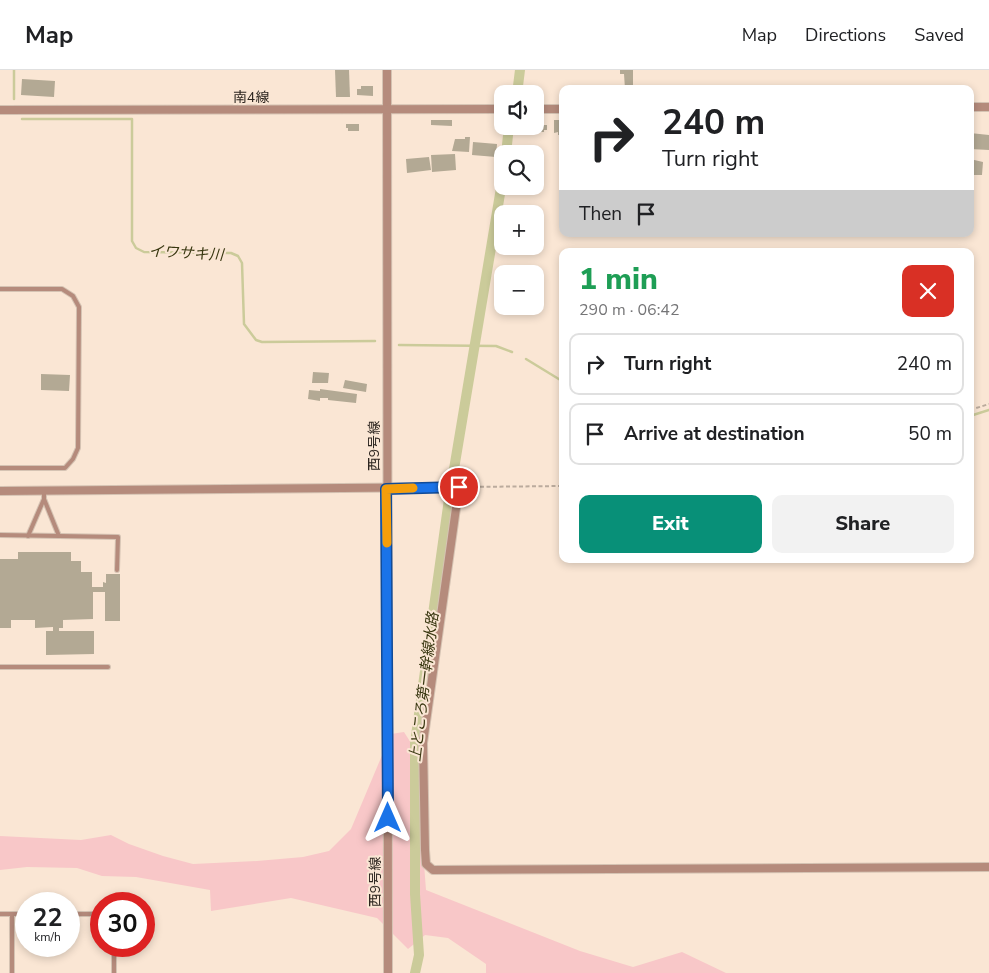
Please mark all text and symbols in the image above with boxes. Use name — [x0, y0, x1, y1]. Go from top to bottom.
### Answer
text: Map — [25, 19, 73, 51]
text: Map — [742, 23, 777, 47]
text: Directions — [805, 23, 886, 47]
text: Saved — [914, 23, 964, 47]
map controls — [494, 85, 544, 315]
button: sound — [494, 85, 544, 135]
street label: 南4線 — [233, 88, 269, 107]
text: 240 m — [662, 99, 765, 146]
icon: right — [579, 105, 644, 170]
text: Turn right — [662, 144, 758, 174]
button: search — [494, 145, 544, 195]
icon: arrive — [632, 200, 660, 228]
text: Then — [579, 201, 622, 227]
button: + — [494, 205, 544, 255]
water label: イワサキ川 — [148, 241, 226, 265]
text: 1 min — [579, 259, 658, 300]
button: − — [494, 265, 544, 315]
button: close — [902, 265, 954, 317]
text: 290 m · 06:42 — [579, 299, 680, 321]
icon: right — [581, 350, 609, 378]
text: Turn right — [624, 351, 711, 377]
text: 240 m — [897, 351, 952, 377]
icon: arrive — [581, 420, 609, 448]
street label: 西9号線 — [365, 421, 384, 471]
text: Arrive at destination — [624, 421, 805, 447]
text: 50 m — [908, 421, 952, 447]
pin — [438, 466, 480, 508]
icon: arrive — [445, 473, 473, 501]
button: Exit — [579, 495, 762, 553]
button: Share — [772, 495, 954, 553]
water label: 上ところ第一幹線水路 — [405, 609, 443, 763]
position arrow — [361, 791, 413, 843]
street label: 西9号線 — [366, 857, 385, 907]
speed limit sign: 30 — [90, 892, 155, 957]
text: 22 — [32, 901, 63, 935]
text: km/h — [34, 929, 61, 945]

